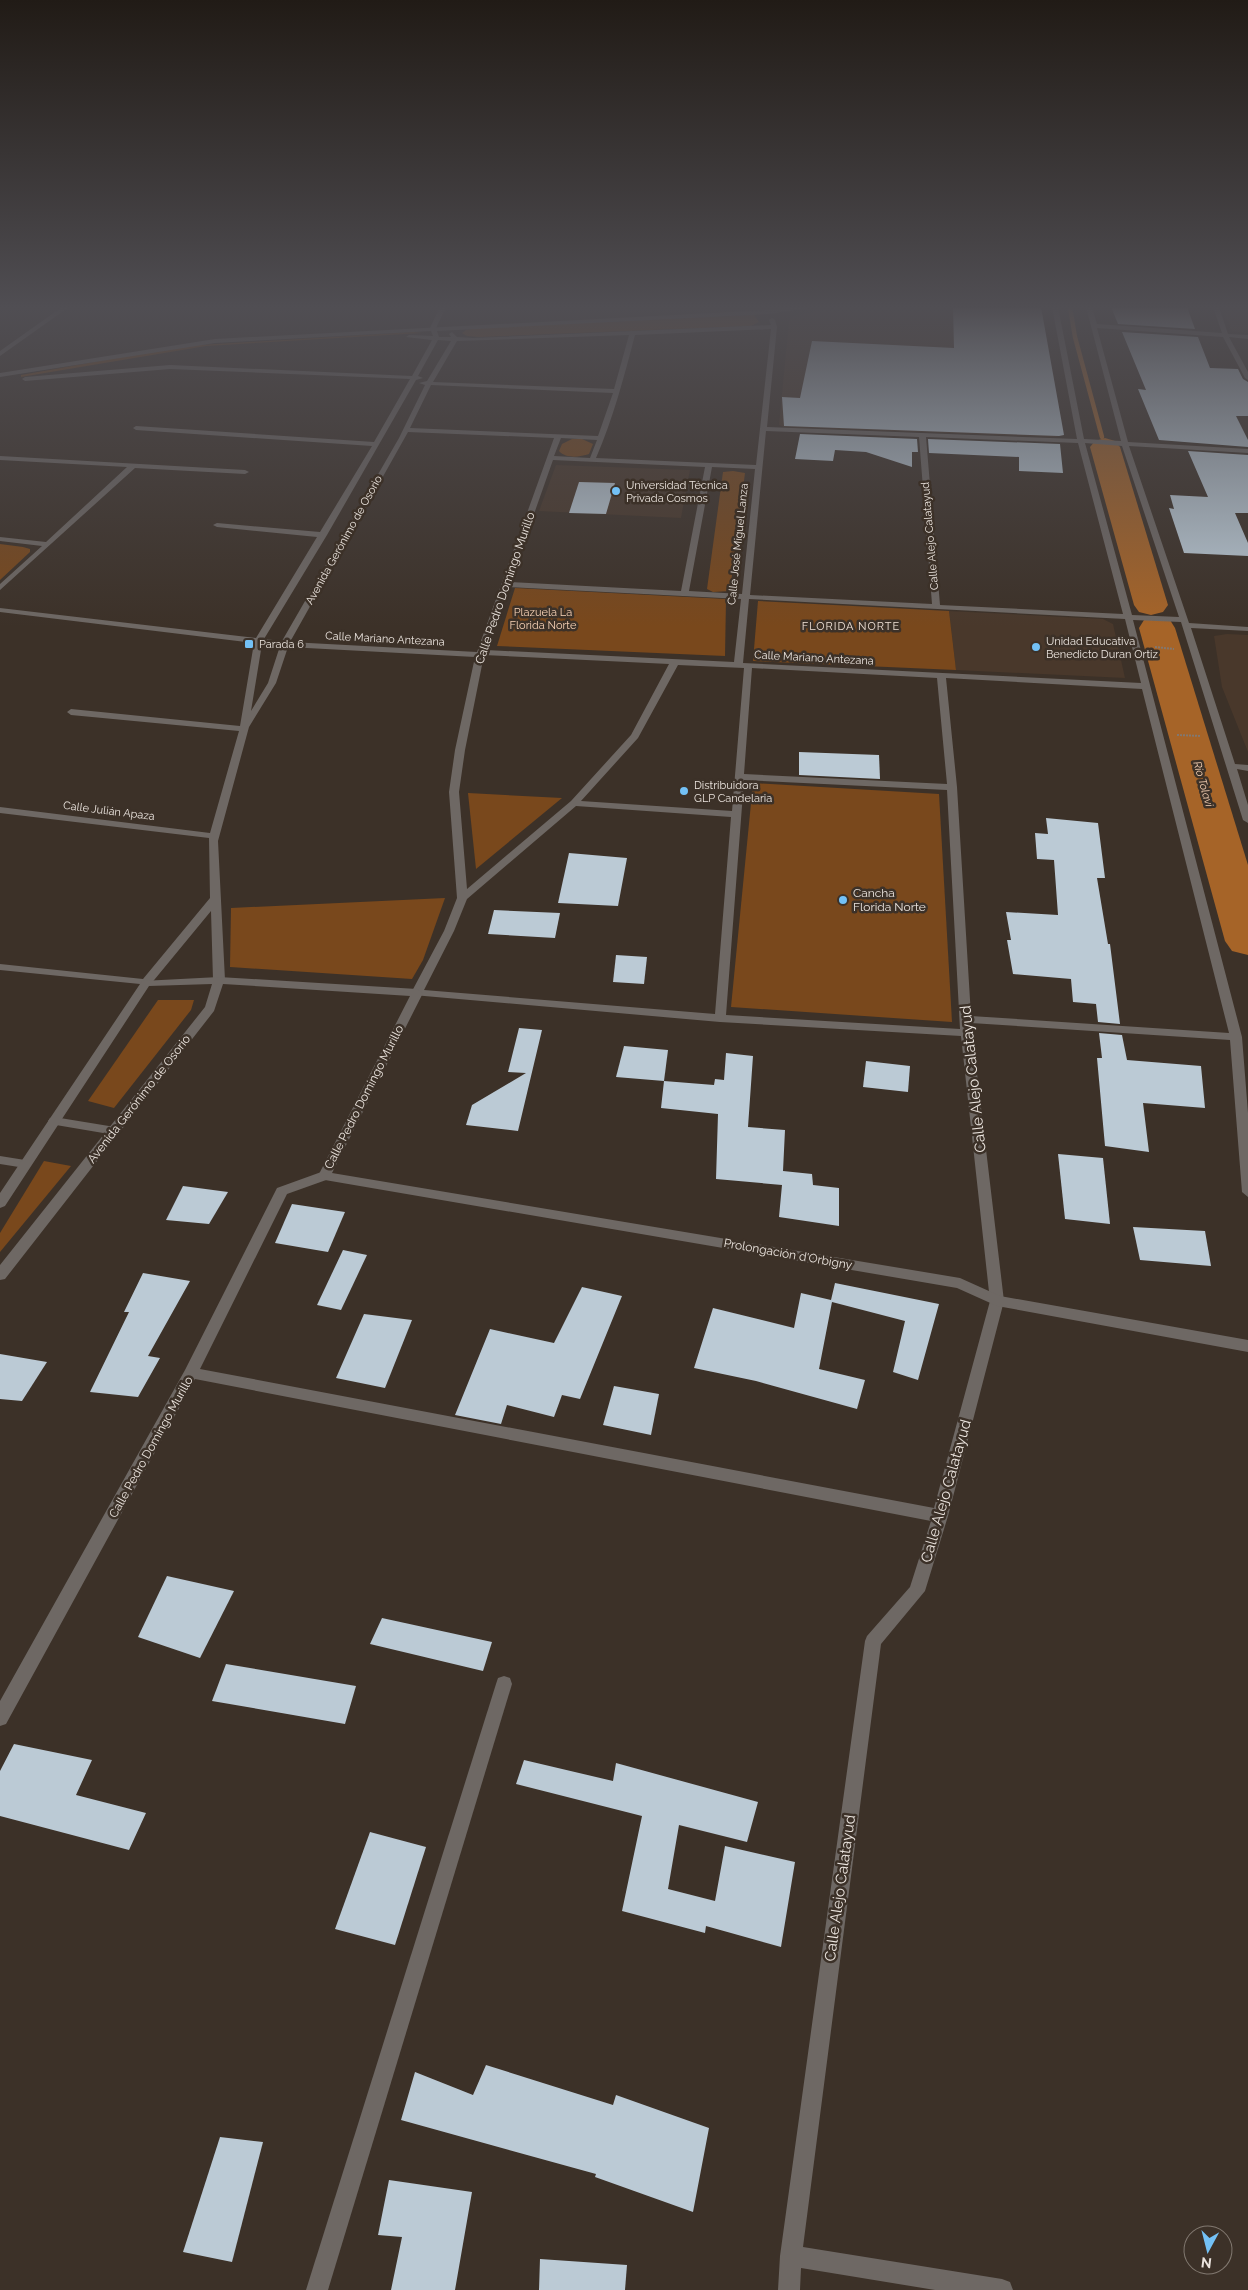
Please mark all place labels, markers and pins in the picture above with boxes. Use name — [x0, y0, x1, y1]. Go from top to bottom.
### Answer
place label: Universidad Técnica Privada Cosmos — [626, 479, 728, 505]
marker: Universidad Técnica Privada Cosmos — [610, 485, 622, 497]
place label: Unidad Educativa Benedicto Duran Ortiz — [1046, 635, 1158, 661]
marker: Parada 6 — [243, 638, 255, 650]
place label: Parada 6 — [259, 638, 304, 651]
marker: Unidad Educativa Benedicto Duran Ortiz — [1030, 641, 1042, 653]
place label: Distribuidora GLP Candelaria — [694, 779, 772, 805]
marker: Distribuidora GLP Candelaria — [678, 785, 690, 797]
place label: Cancha Florida Norte — [853, 886, 926, 914]
marker: Cancha Florida Norte — [837, 894, 849, 906]

